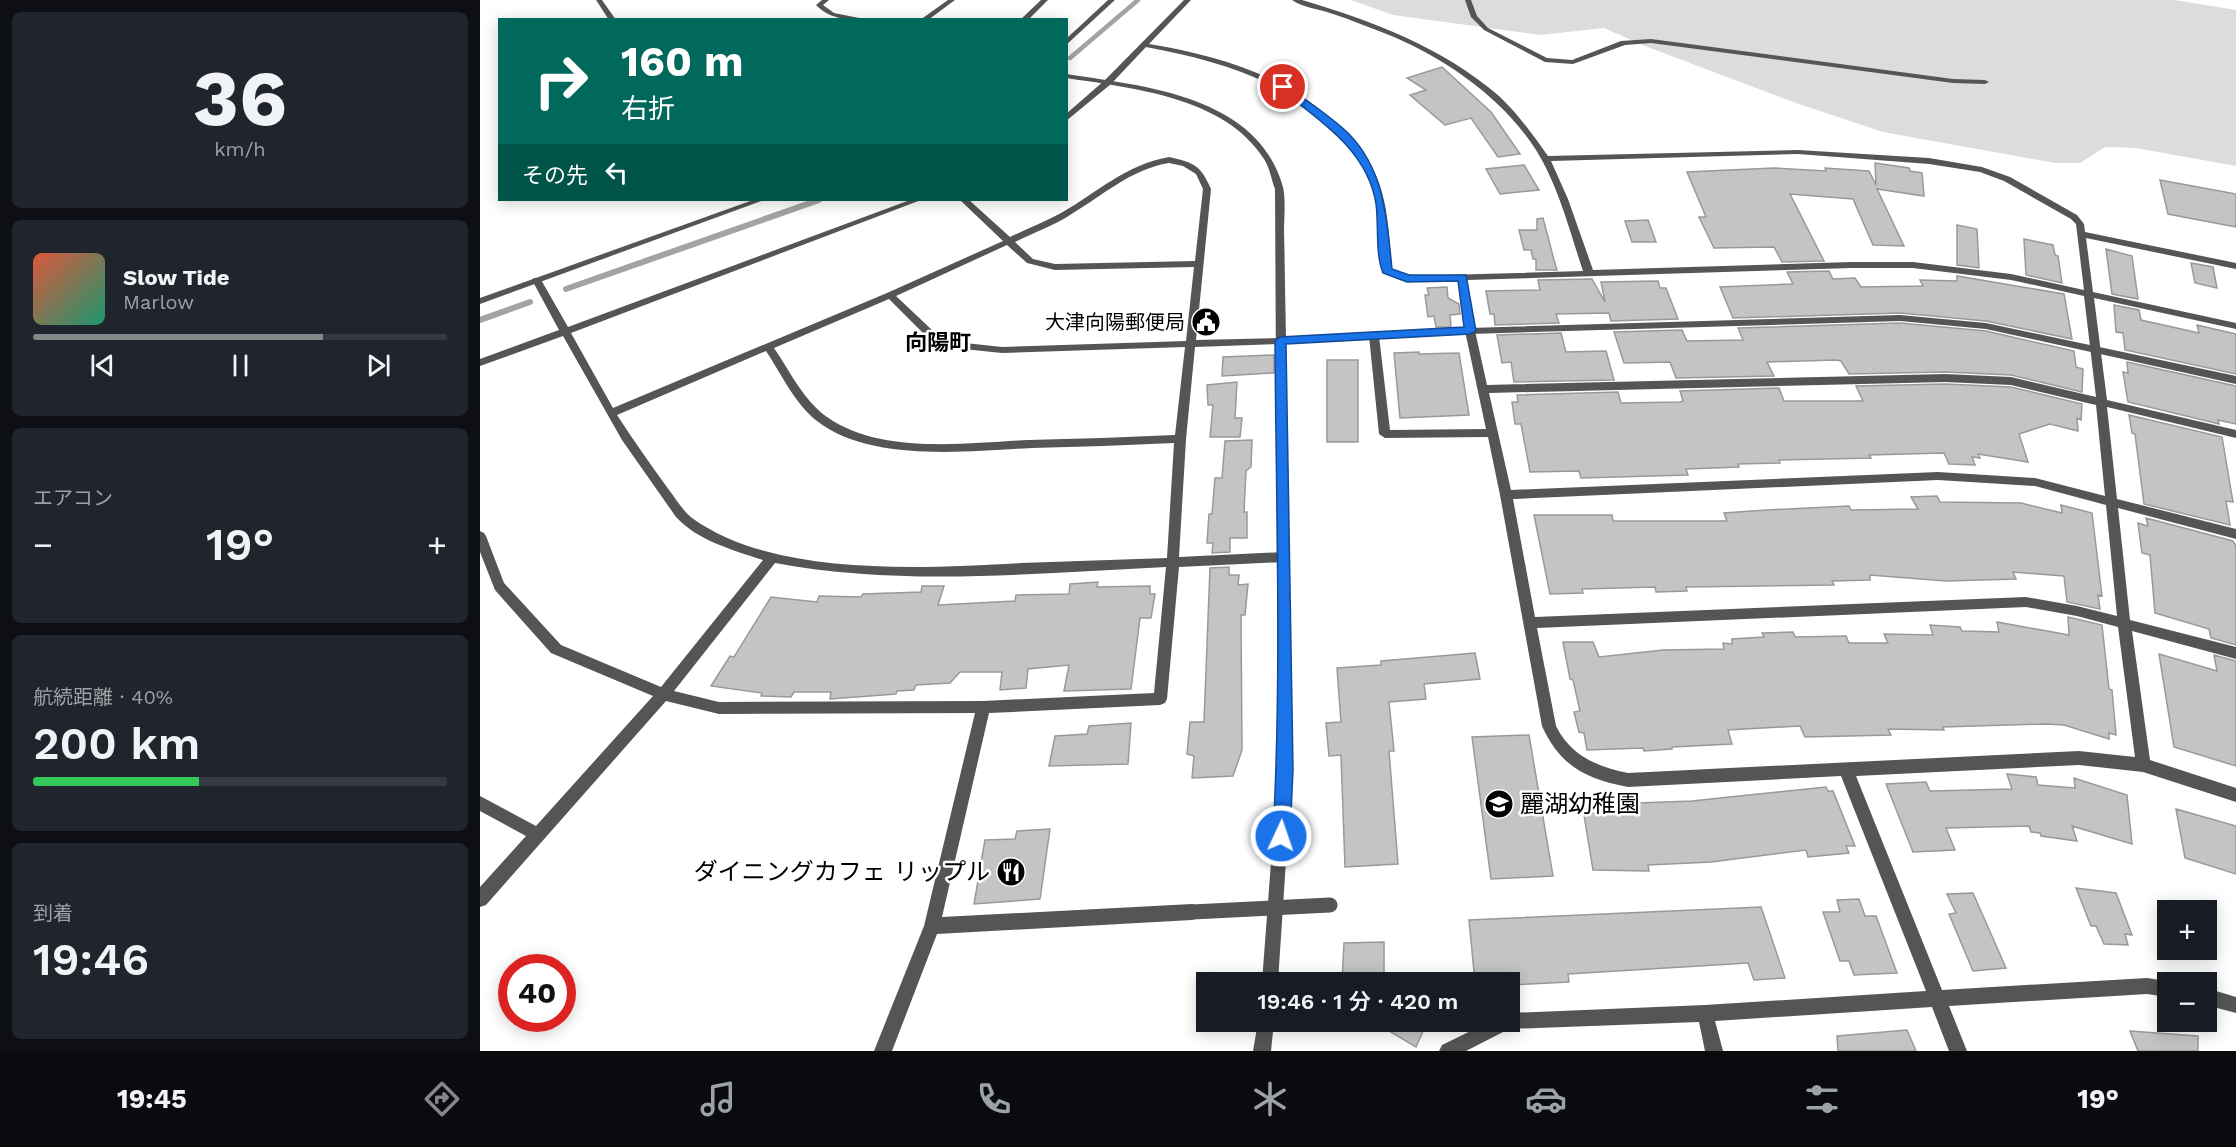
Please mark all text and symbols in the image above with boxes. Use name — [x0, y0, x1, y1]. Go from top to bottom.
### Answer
text: 160 m — [621, 37, 744, 86]
icon: right — [522, 42, 600, 120]
text: 36 — [193, 52, 287, 144]
pin — [1257, 61, 1308, 112]
icon: arrive — [1266, 70, 1299, 103]
text: 右折 — [621, 93, 675, 125]
text: km/h — [214, 137, 266, 161]
icon: left — [600, 156, 633, 189]
text: その先 — [522, 163, 588, 188]
text: Slow Tide — [123, 265, 230, 290]
text: Marlow — [123, 290, 194, 314]
public building icon: 大津向陽郵便局 — [1190, 306, 1222, 338]
place label: 大津向陽郵便局 — [1045, 310, 1185, 334]
district label: 向陽町 — [905, 330, 971, 355]
icon: previous — [86, 349, 119, 382]
icon: pause — [224, 349, 257, 382]
icon: next — [362, 349, 395, 382]
text: エアコン — [33, 486, 113, 510]
text: 19° — [206, 518, 274, 571]
text: − — [33, 525, 53, 564]
text: + — [427, 525, 447, 564]
text: 航続距離 · 40% — [33, 685, 173, 709]
text: 200 km — [33, 717, 200, 770]
school or university icon: 麗湖幼稚園 — [1483, 788, 1515, 820]
place label: 麗湖幼稚園 — [1520, 790, 1640, 818]
position arrow — [1249, 804, 1313, 868]
restaurant icon: ダイニングカフェ リップル — [995, 856, 1027, 888]
place label: ダイニングカフェ リップル — [694, 858, 990, 886]
map controls — [2157, 900, 2217, 1032]
button: + — [2157, 900, 2217, 960]
text: 到着 — [33, 901, 73, 925]
text: 19:46 — [33, 933, 149, 986]
speed limit sign: 40 — [498, 954, 576, 1032]
button: − — [2157, 972, 2217, 1032]
text: 19:46 · 1 分 · 420 m — [1258, 989, 1458, 1014]
icon: directions — [421, 1078, 463, 1120]
icon: music — [697, 1078, 739, 1120]
icon: phone — [973, 1078, 1015, 1120]
icon: climate — [1249, 1078, 1291, 1120]
icon: car — [1525, 1078, 1567, 1120]
icon: filters — [1801, 1078, 1843, 1120]
text: 19:45 — [117, 1083, 187, 1115]
text: 19° — [2077, 1083, 2119, 1115]

